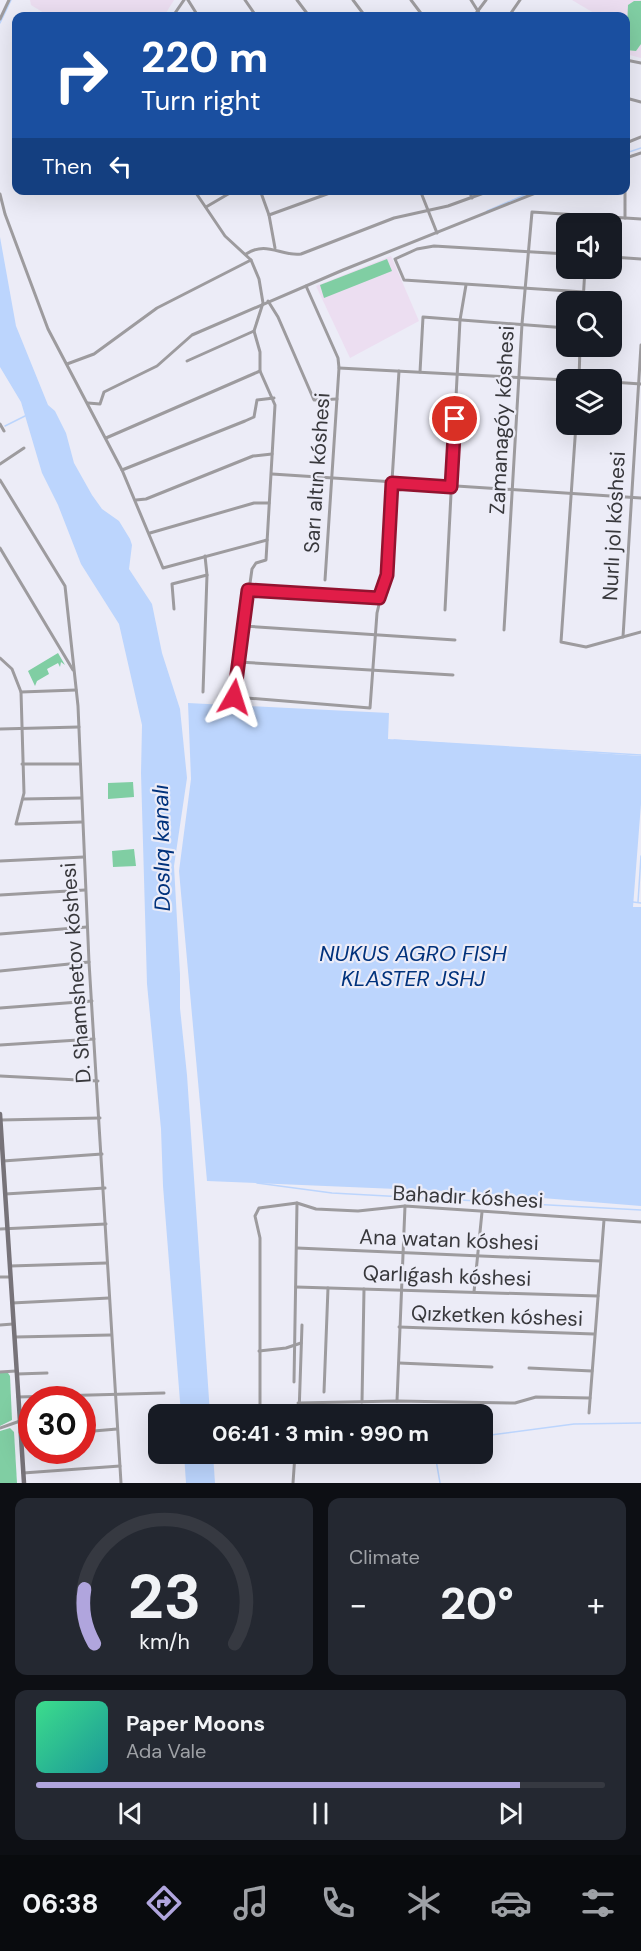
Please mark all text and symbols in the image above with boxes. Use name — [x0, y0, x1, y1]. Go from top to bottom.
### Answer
text: 220 m — [141, 30, 268, 85]
icon: right — [42, 36, 120, 114]
text: Turn right — [141, 83, 261, 118]
icon: left — [104, 150, 137, 183]
text: Then — [42, 152, 92, 181]
map controls — [556, 213, 622, 435]
button: sound — [556, 213, 622, 279]
button: search — [556, 291, 622, 357]
street label: Zamanagóy kóshesi — [483, 325, 521, 515]
button: layers — [556, 369, 622, 435]
street label: Sarı altın kóshesi — [297, 392, 337, 554]
pin — [429, 393, 480, 444]
icon: arrive — [438, 402, 471, 435]
street label: Nurlı jol kóshesi — [596, 451, 632, 601]
position arrow — [202, 665, 266, 729]
water label: Doslıq kanalı — [146, 784, 177, 912]
street label: D. Shamshetov kóshesi — [54, 862, 98, 1084]
water label: NUKUS AGRO FISH KLASTER JSHJ — [319, 939, 508, 993]
street label: Bahadır kóshesi — [392, 1179, 544, 1215]
street label: Ana watan kóshesi — [359, 1223, 539, 1257]
street label: Qarlıǵash kóshesi — [362, 1259, 532, 1293]
street label: Qızketken kóshesi — [411, 1299, 583, 1333]
speed limit sign: 30 — [18, 1386, 96, 1464]
text: 06:41 · 3 min · 990 m — [212, 1419, 429, 1448]
text: Climate — [349, 1544, 420, 1570]
text: 23 — [127, 1556, 201, 1637]
text: 20° — [440, 1574, 514, 1633]
text: − — [349, 1583, 367, 1626]
text: + — [587, 1583, 605, 1626]
text: km/h — [139, 1628, 189, 1656]
text: Paper Moons — [126, 1709, 265, 1738]
text: Ada Vale — [126, 1738, 206, 1764]
icon: previous — [114, 1797, 147, 1830]
icon: pause — [304, 1797, 337, 1830]
icon: next — [494, 1797, 527, 1830]
icon: directions — [143, 1882, 185, 1924]
icon: music — [230, 1882, 272, 1924]
icon: phone — [317, 1882, 359, 1924]
icon: climate — [403, 1882, 445, 1924]
icon: car — [490, 1882, 532, 1924]
icon: filters — [577, 1882, 619, 1924]
text: 06:38 — [22, 1886, 99, 1921]

